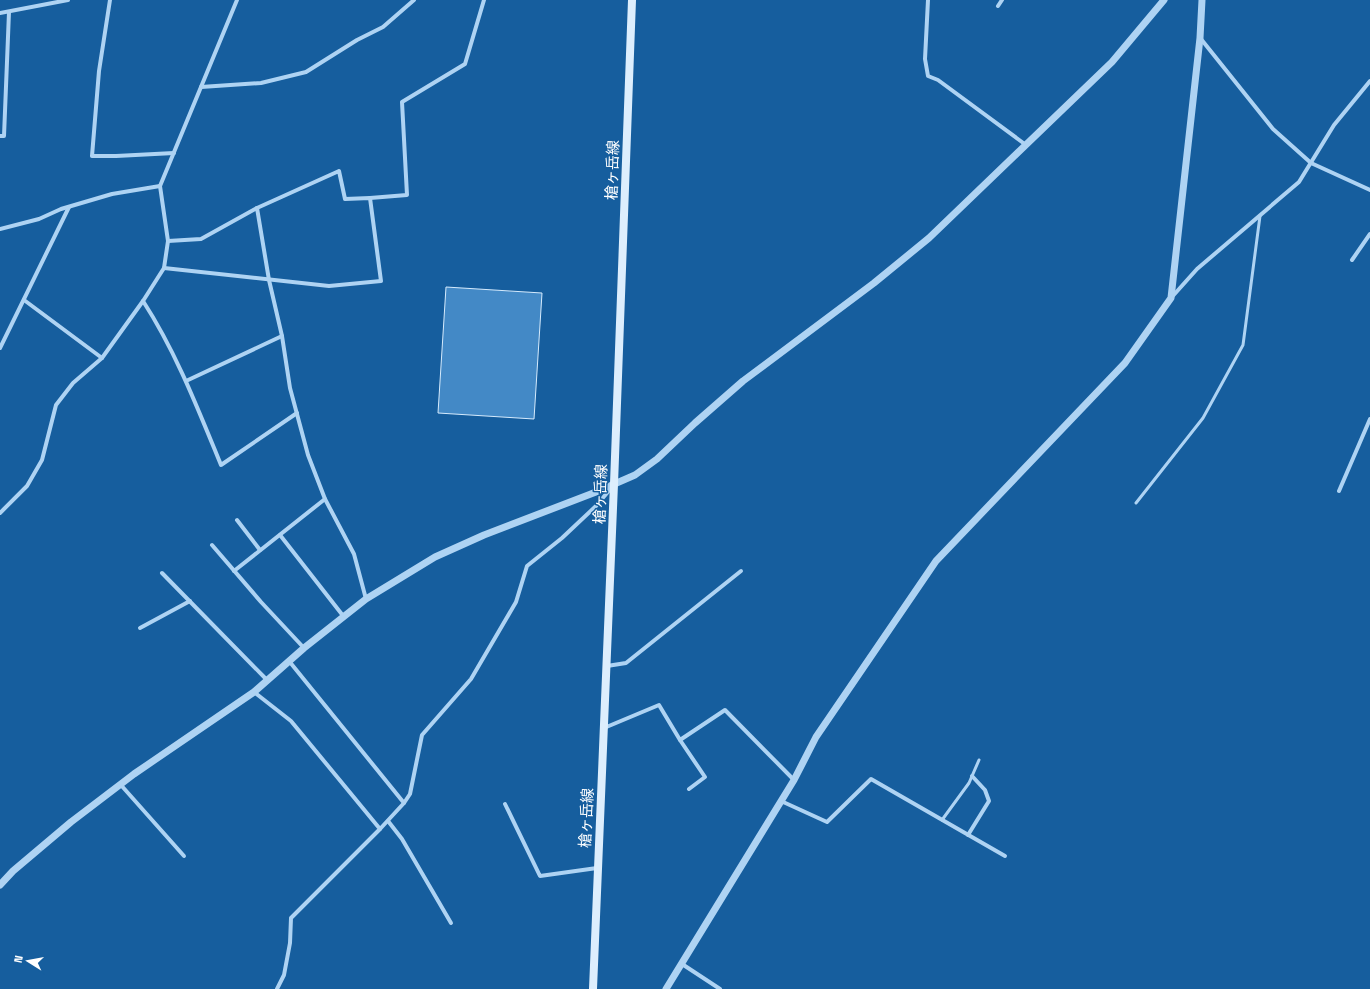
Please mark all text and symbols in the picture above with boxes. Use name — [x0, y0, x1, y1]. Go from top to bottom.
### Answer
street label: 槍ヶ岳線 — [601, 140, 623, 200]
street label: 槍ヶ岳線 — [589, 464, 611, 524]
street label: 槍ヶ岳線 — [575, 788, 597, 848]
north arrow — [8, 941, 48, 981]
text: N — [11, 954, 26, 964]

